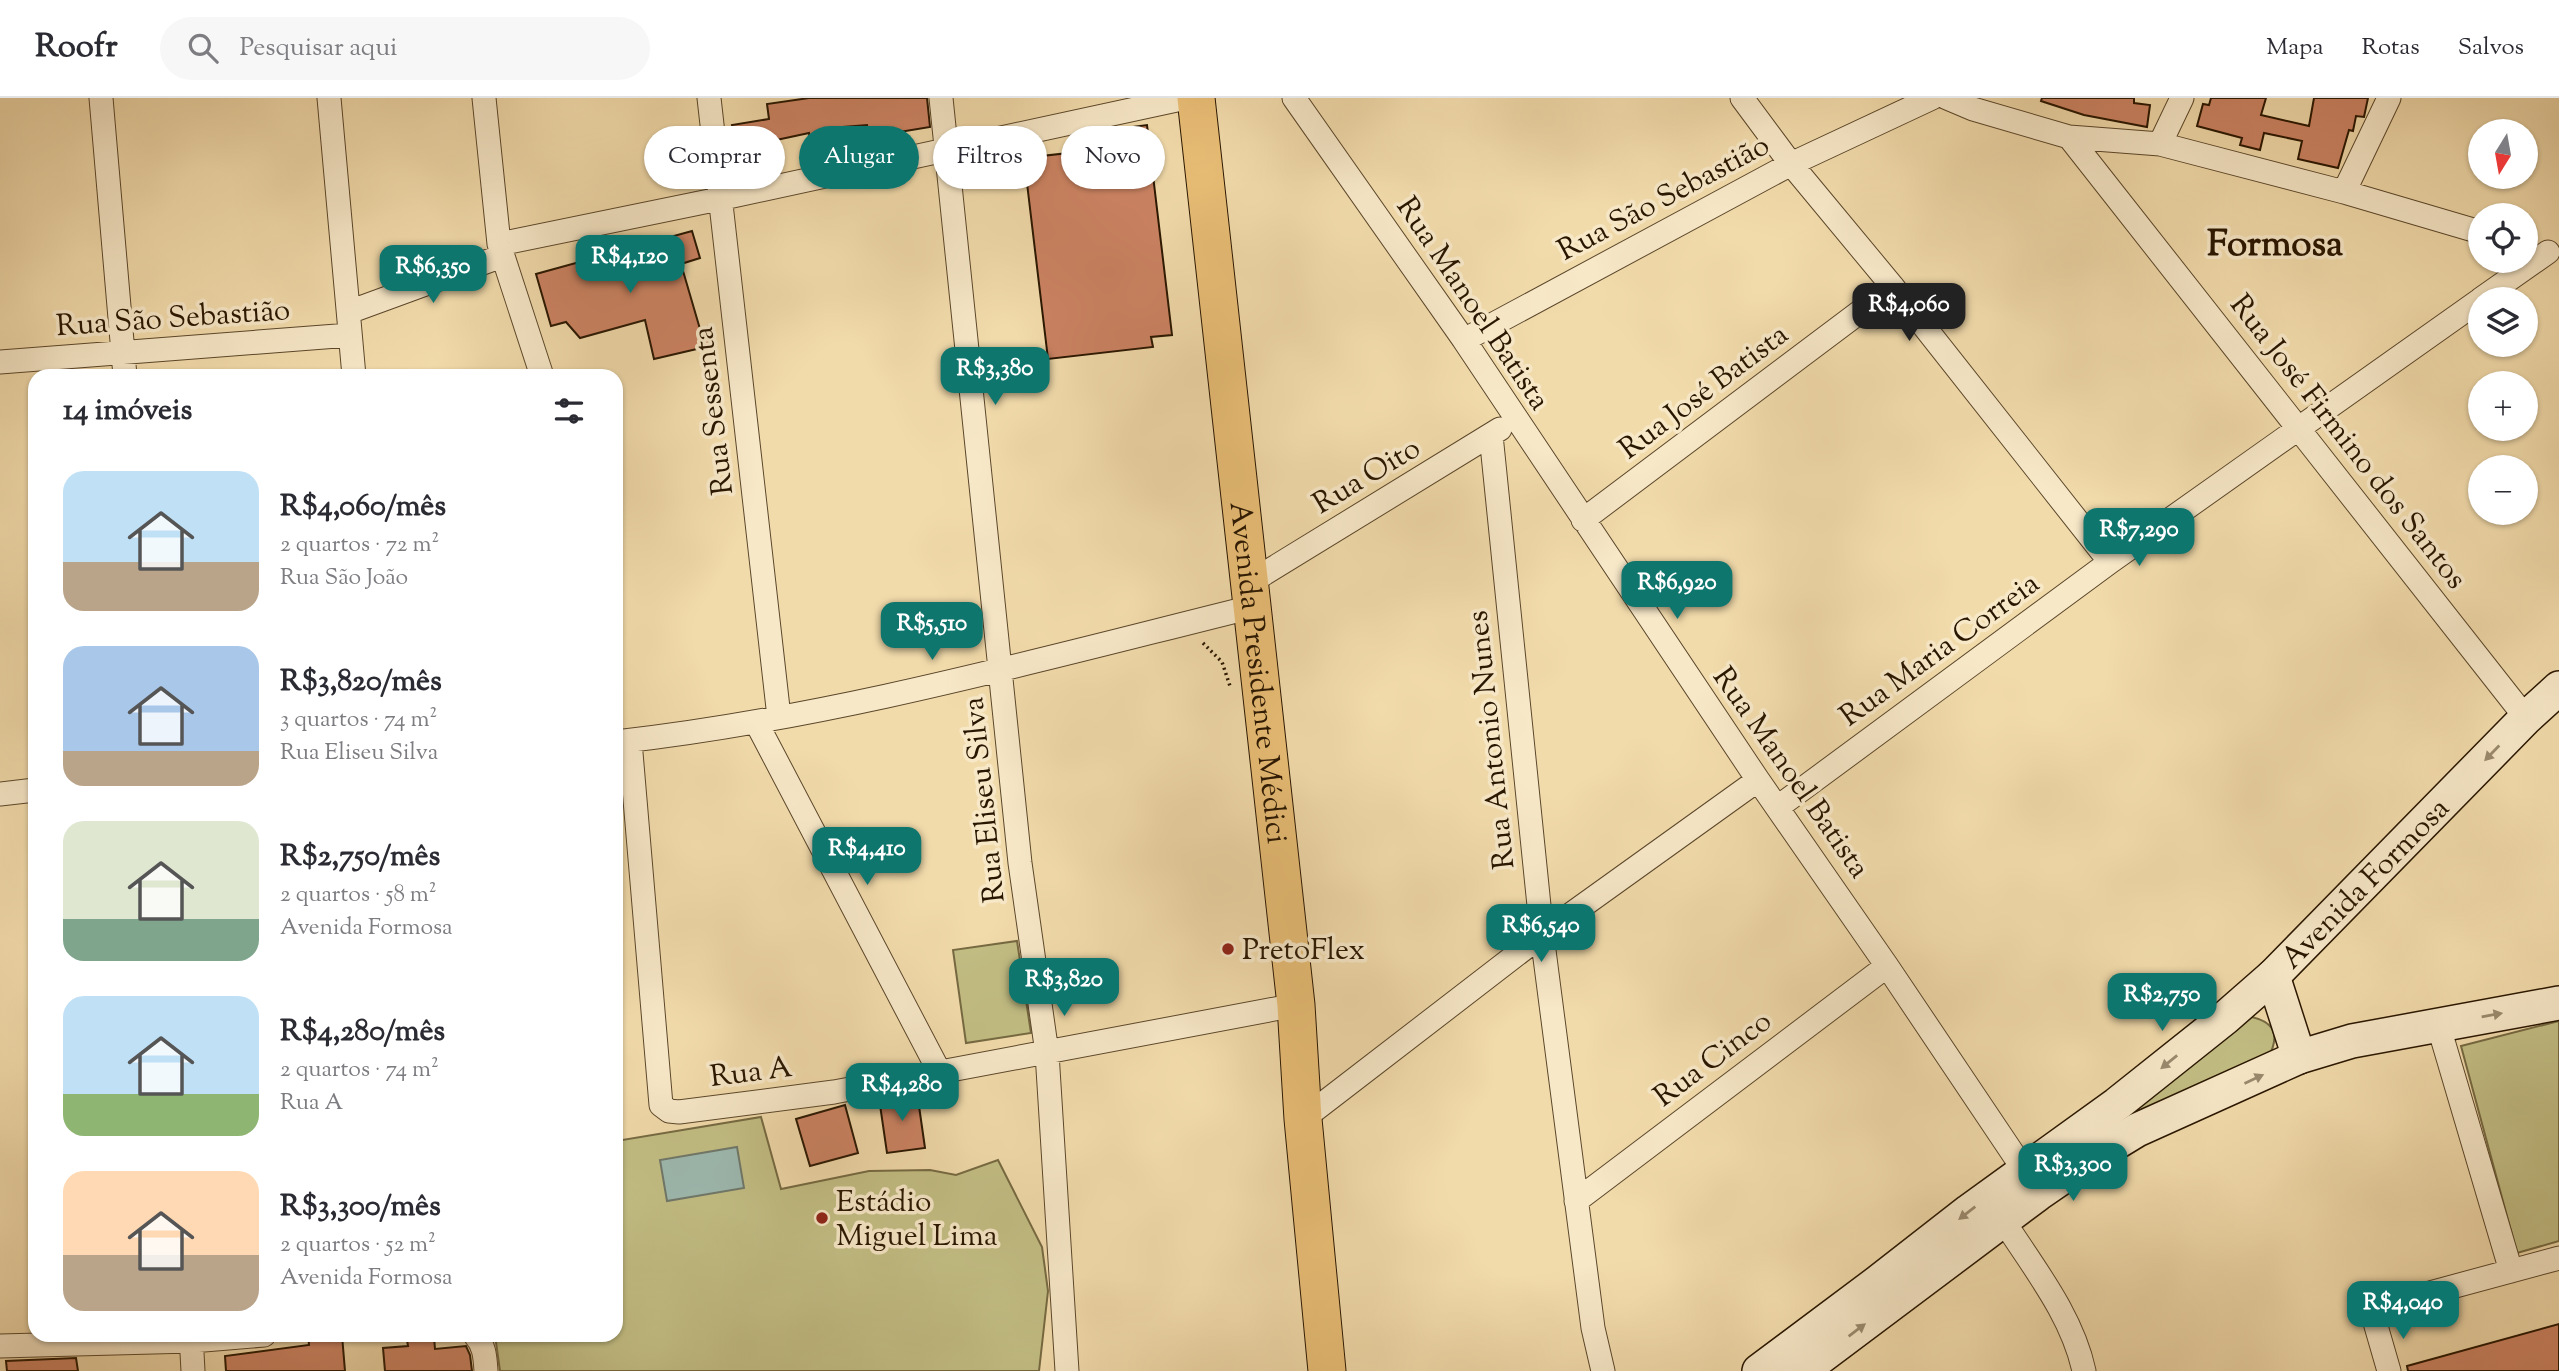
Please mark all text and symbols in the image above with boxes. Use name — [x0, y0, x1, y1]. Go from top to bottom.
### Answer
search box — [160, 17, 650, 80]
text: Roofr — [35, 24, 118, 72]
icon: search — [184, 29, 222, 67]
text: Pesquisar aqui — [240, 30, 398, 67]
text: Mapa — [2266, 31, 2324, 65]
text: Rotas — [2362, 31, 2420, 65]
text: Salvos — [2458, 31, 2524, 65]
north arrow — [2468, 119, 2538, 189]
map controls — [2468, 119, 2538, 525]
street label: Rua São Sebastião — [1551, 125, 1778, 273]
chip: Comprar — [644, 126, 785, 189]
chip: Alugar — [799, 126, 919, 189]
chip: Filtros — [933, 126, 1047, 189]
chip: Novo — [1061, 126, 1165, 189]
street label: Rua Manoel Batista — [1384, 189, 1559, 420]
button: locate — [2468, 203, 2538, 273]
district label: Formosa — [2207, 219, 2343, 273]
pin: R$4,120 — [565, 236, 695, 295]
text: R$4,120 — [592, 241, 668, 274]
pin: R$6,350 — [368, 246, 498, 305]
text: R$6,350 — [396, 251, 470, 284]
pin: R$4,060 — [1844, 284, 1974, 343]
street label: Rua José Firmino dos Santos — [2218, 286, 2476, 599]
button: layers — [2468, 287, 2538, 357]
text: R$4,060 — [1868, 289, 1950, 322]
street label: Rua São Sebastião — [55, 290, 292, 349]
street label: Rua José Batista — [1611, 315, 1798, 471]
street label: Rua Sessenta — [683, 324, 746, 497]
pin: R$3,380 — [930, 348, 1060, 407]
text: R$3,380 — [957, 353, 1033, 386]
button: + — [2468, 371, 2538, 441]
text: 14 imóveis — [63, 390, 192, 433]
icon: filters — [550, 392, 588, 430]
street label: Rua Oito — [1305, 428, 1429, 526]
button: − — [2468, 455, 2538, 525]
text: R$4,060/mês — [280, 486, 446, 529]
icon: home — [119, 499, 203, 583]
street label: Avenida Presidente Médici — [1217, 499, 1297, 846]
pin: R$7,290 — [2074, 508, 2204, 568]
text: R$7,290 — [2099, 514, 2179, 547]
text: 2 quartos · 72 m² — [280, 529, 439, 562]
pin: R$6,920 — [1612, 561, 1742, 621]
text: Rua São João — [280, 562, 408, 595]
street label: Rua Maria Correia — [1832, 564, 2049, 738]
text: R$6,920 — [1637, 567, 1717, 600]
pin: R$5,510 — [867, 602, 997, 662]
text: R$5,510 — [897, 608, 967, 641]
street label: Rua Antonio Nunes — [1458, 608, 1527, 871]
street label: Rua Manoel Batista — [1701, 659, 1879, 888]
text: R$3,820/mês — [280, 661, 442, 704]
icon: home — [119, 674, 203, 758]
street label: Rua Eliseu Silva — [953, 695, 1018, 905]
text: 3 quartos · 74 m² — [280, 704, 437, 737]
text: Rua Eliseu Silva — [280, 737, 438, 770]
one-way arrow — [2484, 744, 2501, 761]
street label: Avenida Formosa — [2272, 789, 2460, 980]
pin: R$4,410 — [802, 828, 932, 887]
text: R$4,410 — [828, 833, 906, 866]
text: R$2,750/mês — [280, 836, 440, 879]
icon: home — [119, 849, 203, 933]
text: 2 quartos · 58 m² — [280, 879, 437, 912]
pin: R$6,540 — [1476, 904, 1606, 964]
text: R$6,540 — [1502, 910, 1580, 943]
text: Avenida Formosa — [280, 912, 453, 945]
place label: PretoFlex — [1242, 930, 1365, 973]
marker: PretoFlex — [1220, 941, 1236, 957]
pin: R$3,820 — [999, 958, 1129, 1018]
text: R$3,820 — [1025, 964, 1103, 997]
pin: R$2,750 — [2097, 974, 2227, 1033]
text: R$2,750 — [2124, 979, 2200, 1012]
street label: Rua Cinco — [1646, 1001, 1781, 1119]
one-way arrow — [2481, 1009, 2503, 1020]
text: R$4,280/mês — [280, 1011, 445, 1054]
icon: home — [119, 1024, 203, 1108]
street label: Rua A — [708, 1047, 795, 1100]
text: 2 quartos · 74 m² — [280, 1054, 439, 1087]
one-way arrow — [2160, 1055, 2178, 1069]
pin: R$4,280 — [837, 1063, 967, 1123]
text: R$4,280 — [862, 1069, 942, 1102]
one-way arrow — [2244, 1073, 2264, 1084]
text: Rua A — [280, 1087, 343, 1120]
pin: R$3,300 — [2008, 1144, 2138, 1203]
text: R$3,300 — [2034, 1149, 2112, 1182]
place label: Estádio Miguel Lima — [836, 1182, 998, 1259]
text: R$3,300/mês — [280, 1186, 441, 1229]
icon: home — [119, 1199, 203, 1283]
one-way arrow — [1958, 1205, 1976, 1219]
marker: Estádio Miguel Lima — [814, 1210, 830, 1226]
text: 2 quartos · 52 m² — [280, 1229, 436, 1262]
text: Avenida Formosa — [280, 1262, 453, 1295]
pin: R$4,040 — [2338, 1282, 2468, 1341]
text: R$4,040 — [2363, 1287, 2443, 1320]
one-way arrow — [1847, 1323, 1865, 1338]

